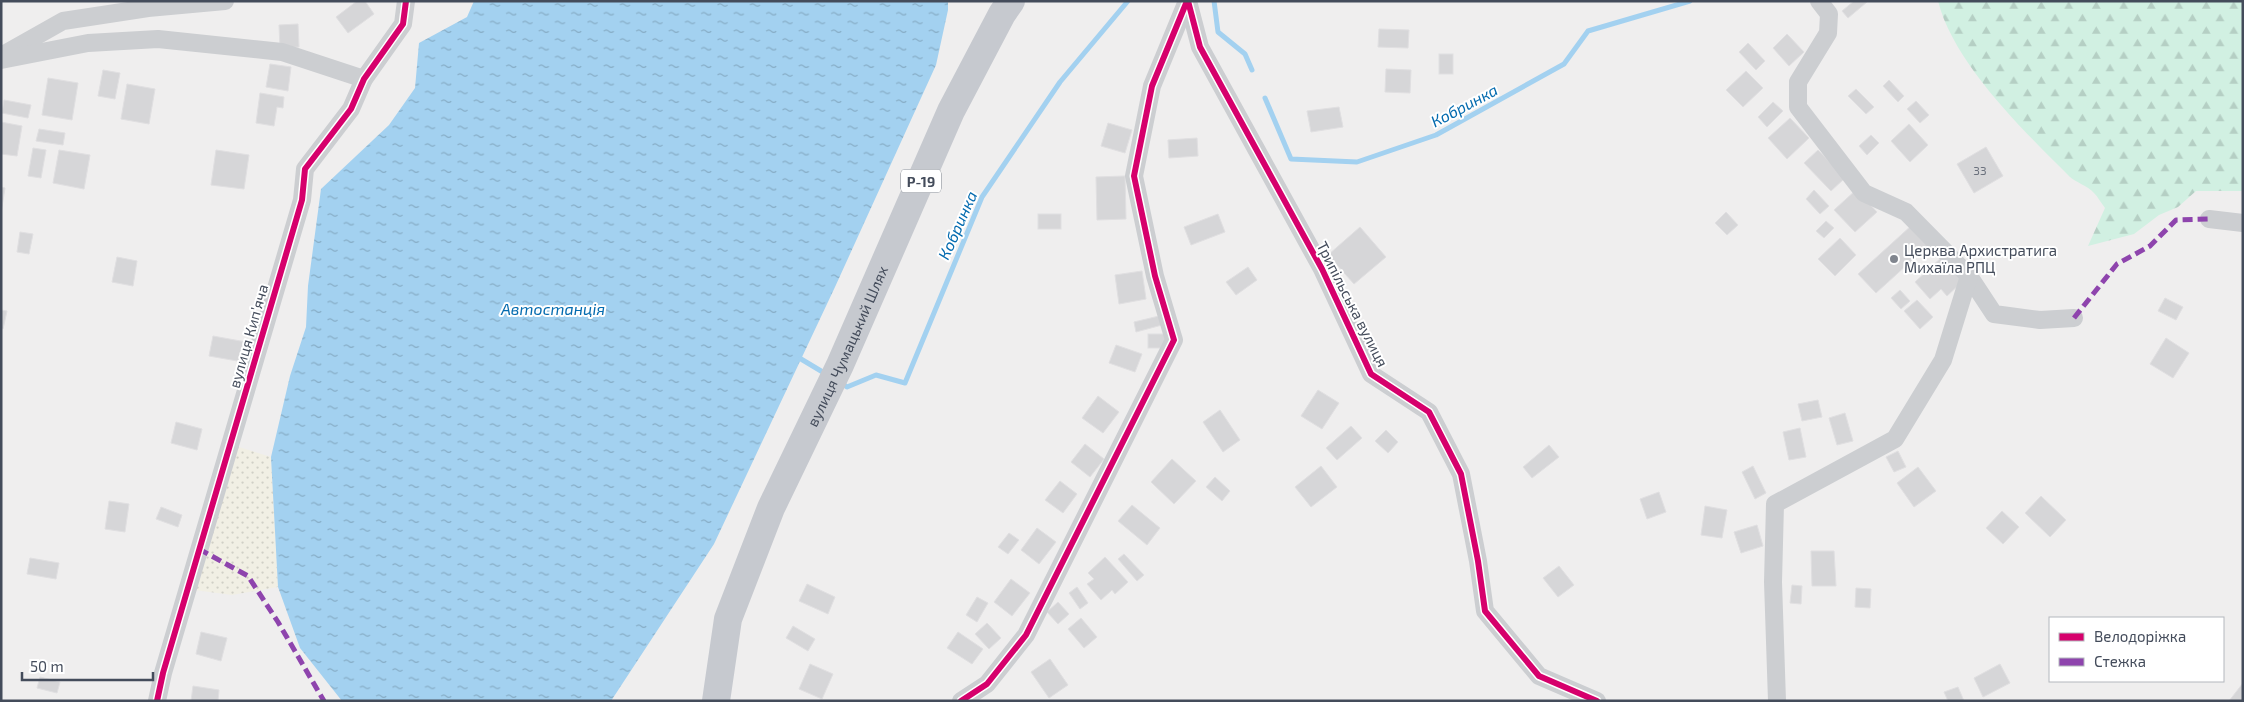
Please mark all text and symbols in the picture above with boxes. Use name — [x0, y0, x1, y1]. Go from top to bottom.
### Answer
water label: Кобринка — [1427, 79, 1501, 131]
house number: 33 — [1973, 163, 1987, 177]
road number: Р-19 — [901, 170, 941, 192]
water label: Кобринка — [933, 188, 981, 262]
street label: Трипільська вулиця — [1313, 238, 1392, 370]
place label: Церква Архистратига Михаїла РПЦ — [1904, 241, 2057, 276]
marker: Церква Архистратига Михаїла РПЦ — [1888, 253, 1900, 265]
street label: вулиця Чумацький Шлях — [803, 263, 891, 429]
street label: вулиця Кипʼяча — [225, 282, 272, 390]
water label: Автостанція — [500, 299, 605, 318]
legend — [2049, 617, 2224, 682]
text: Велодоріжка — [2094, 627, 2186, 645]
scale bar — [22, 650, 154, 682]
text: Стежка — [2094, 652, 2146, 670]
text: 50 m — [30, 657, 64, 675]

